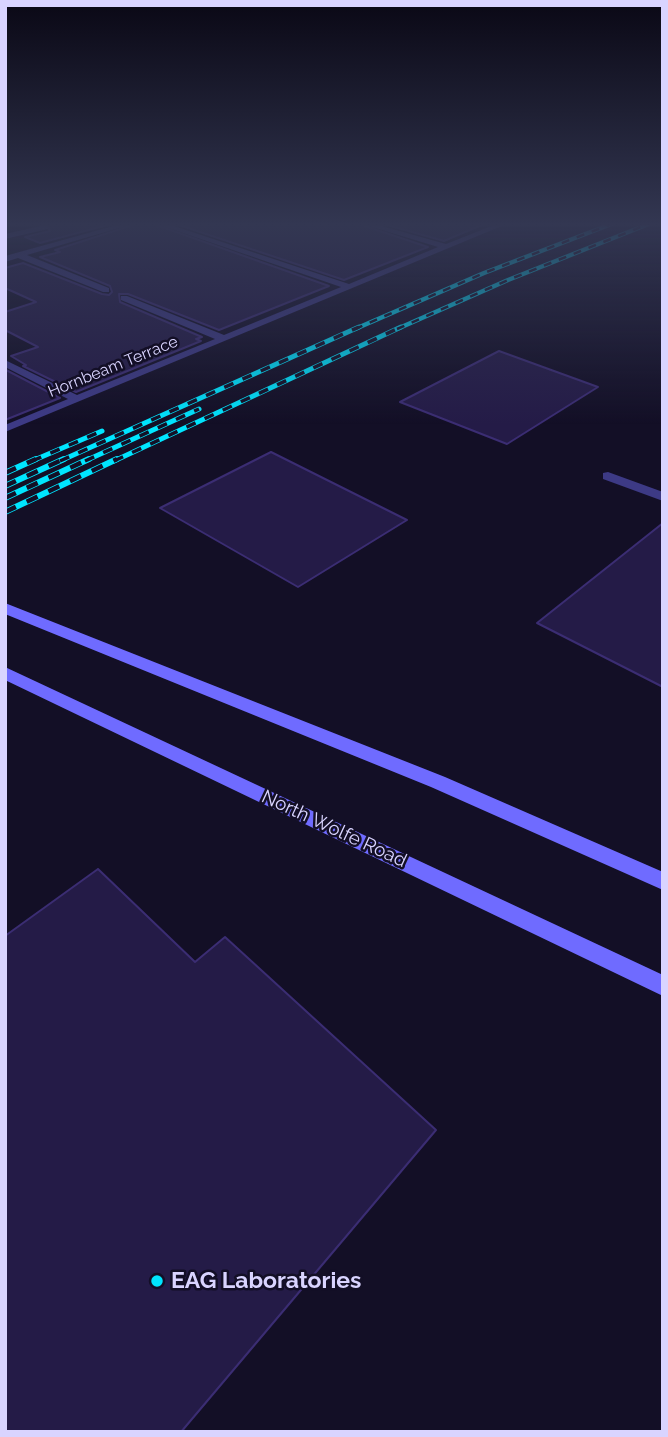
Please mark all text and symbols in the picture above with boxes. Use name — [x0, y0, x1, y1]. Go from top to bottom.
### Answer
street label: Hornbeam Terrace — [45, 332, 181, 402]
street label: North Wolfe Road — [258, 785, 410, 873]
place label: EAG Laboratories — [171, 1267, 361, 1295]
marker: EAG Laboratories — [149, 1273, 165, 1289]

